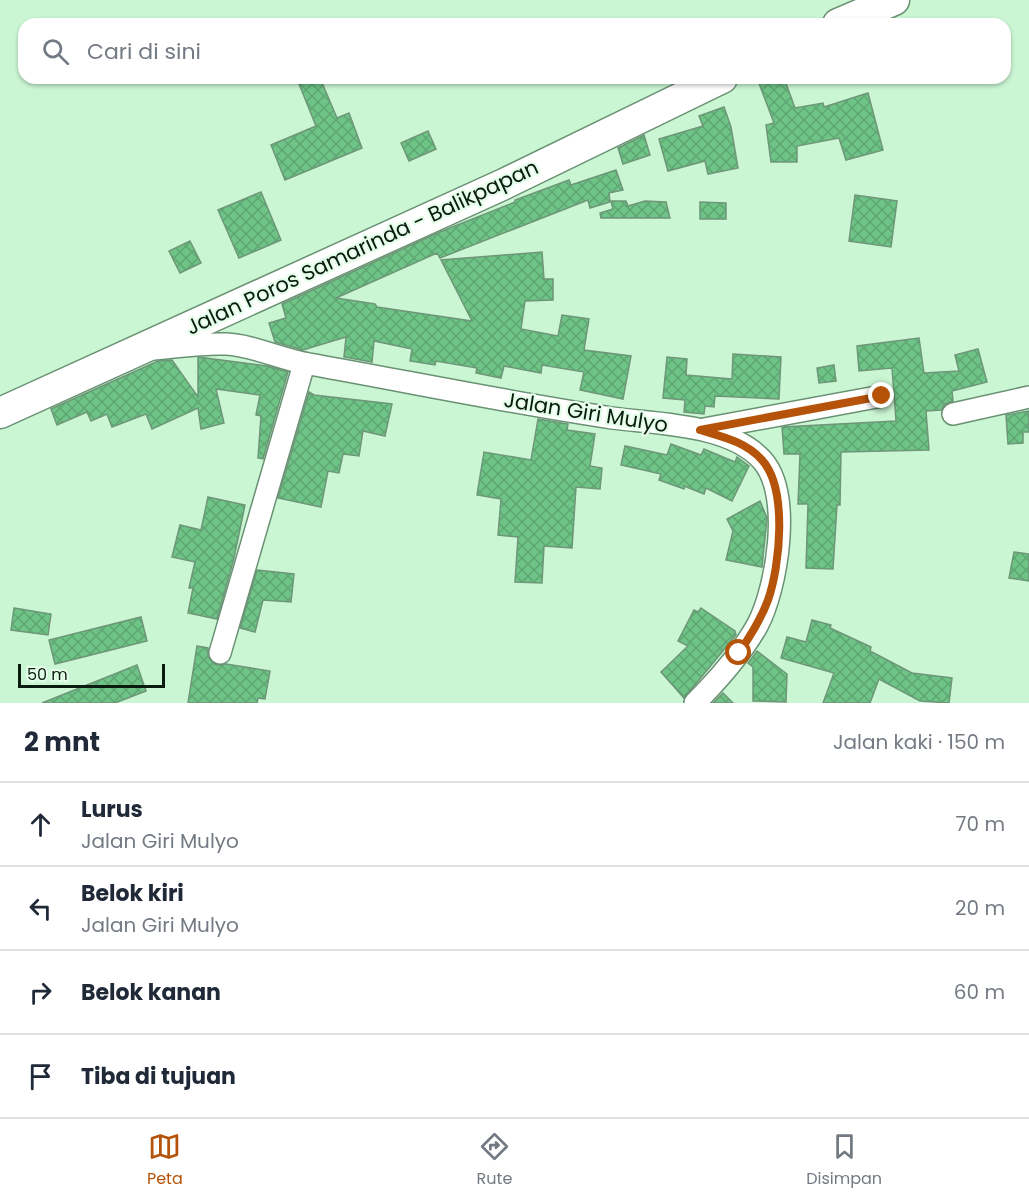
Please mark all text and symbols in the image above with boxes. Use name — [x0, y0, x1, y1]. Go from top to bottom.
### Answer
search box — [18, 18, 1011, 84]
icon: search — [39, 35, 72, 68]
text: Cari di sini — [87, 36, 201, 67]
street label: Jalan Poros Samarinda - Balikpapan — [181, 152, 543, 342]
route end — [868, 382, 894, 408]
street label: Jalan Giri Mulyo — [502, 385, 670, 439]
route start — [725, 639, 751, 665]
scale bar — [18, 661, 165, 688]
text: 50 m — [27, 663, 68, 686]
text: 2 mnt — [24, 724, 100, 760]
text: Jalan kaki · 150 m — [833, 728, 1005, 756]
text: Lurus — [81, 794, 143, 825]
icon: ahead — [24, 808, 57, 841]
text: 70 m — [956, 810, 1005, 838]
text: Jalan Giri Mulyo — [81, 827, 239, 855]
text: Belok kiri — [81, 878, 184, 909]
icon: left — [24, 892, 57, 925]
text: 20 m — [955, 894, 1005, 922]
text: Jalan Giri Mulyo — [81, 911, 239, 939]
icon: right — [24, 976, 57, 1009]
text: Belok kanan — [81, 977, 221, 1008]
text: 60 m — [954, 978, 1005, 1006]
icon: arrive — [24, 1060, 57, 1093]
text: Tiba di tujuan — [81, 1061, 236, 1092]
tab: Peta — [147, 1130, 183, 1191]
tab: Rute — [477, 1130, 512, 1191]
tab: Disimpan — [806, 1130, 882, 1191]

